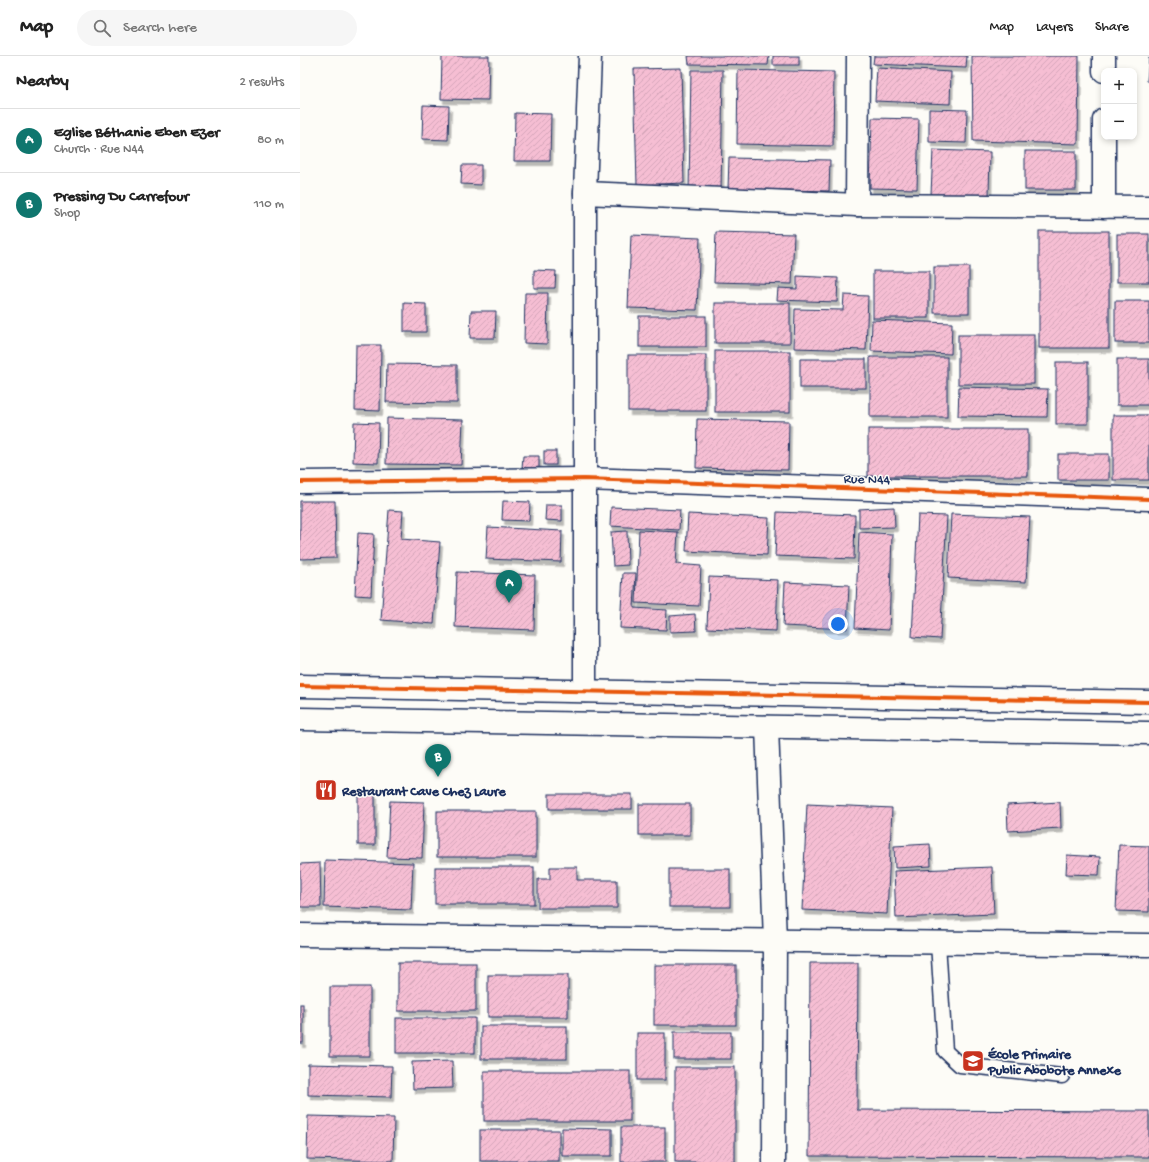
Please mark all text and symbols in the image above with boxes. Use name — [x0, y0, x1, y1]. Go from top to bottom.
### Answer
search box — [77, 10, 357, 46]
text: Map — [20, 16, 53, 39]
icon: search — [91, 17, 113, 39]
text: Search here — [123, 19, 197, 37]
text: Map — [990, 19, 1014, 36]
text: Layers — [1036, 19, 1073, 36]
text: Share — [1095, 19, 1129, 36]
map controls — [1101, 68, 1137, 140]
button: + — [1101, 68, 1137, 104]
text: Nearby — [16, 72, 69, 92]
text: 2 results — [239, 75, 284, 90]
button: − — [1101, 104, 1137, 140]
text: Eglise Béthanie Eben Ezer — [54, 124, 220, 142]
text: A — [25, 133, 33, 148]
text: 80 m — [257, 133, 284, 148]
text: Church · Rue N44 — [54, 142, 144, 157]
text: Pressing Du Carrefour — [54, 188, 189, 206]
text: B — [26, 197, 32, 212]
text: 110 m — [254, 197, 284, 212]
text: Shop — [54, 206, 80, 221]
street label: Rue N44 — [843, 471, 891, 490]
pin: A — [496, 570, 522, 603]
your location — [828, 614, 848, 634]
pin: B — [425, 744, 451, 777]
restaurant icon: Restaurant Cave Chez Laure — [313, 777, 339, 803]
place label: Restaurant Cave Chez Laure — [341, 784, 507, 801]
place label: École Primaire Public Abobote Annexe — [987, 1047, 1122, 1080]
school or university icon: École Primaire Public Abobote Annexe — [960, 1048, 986, 1074]

